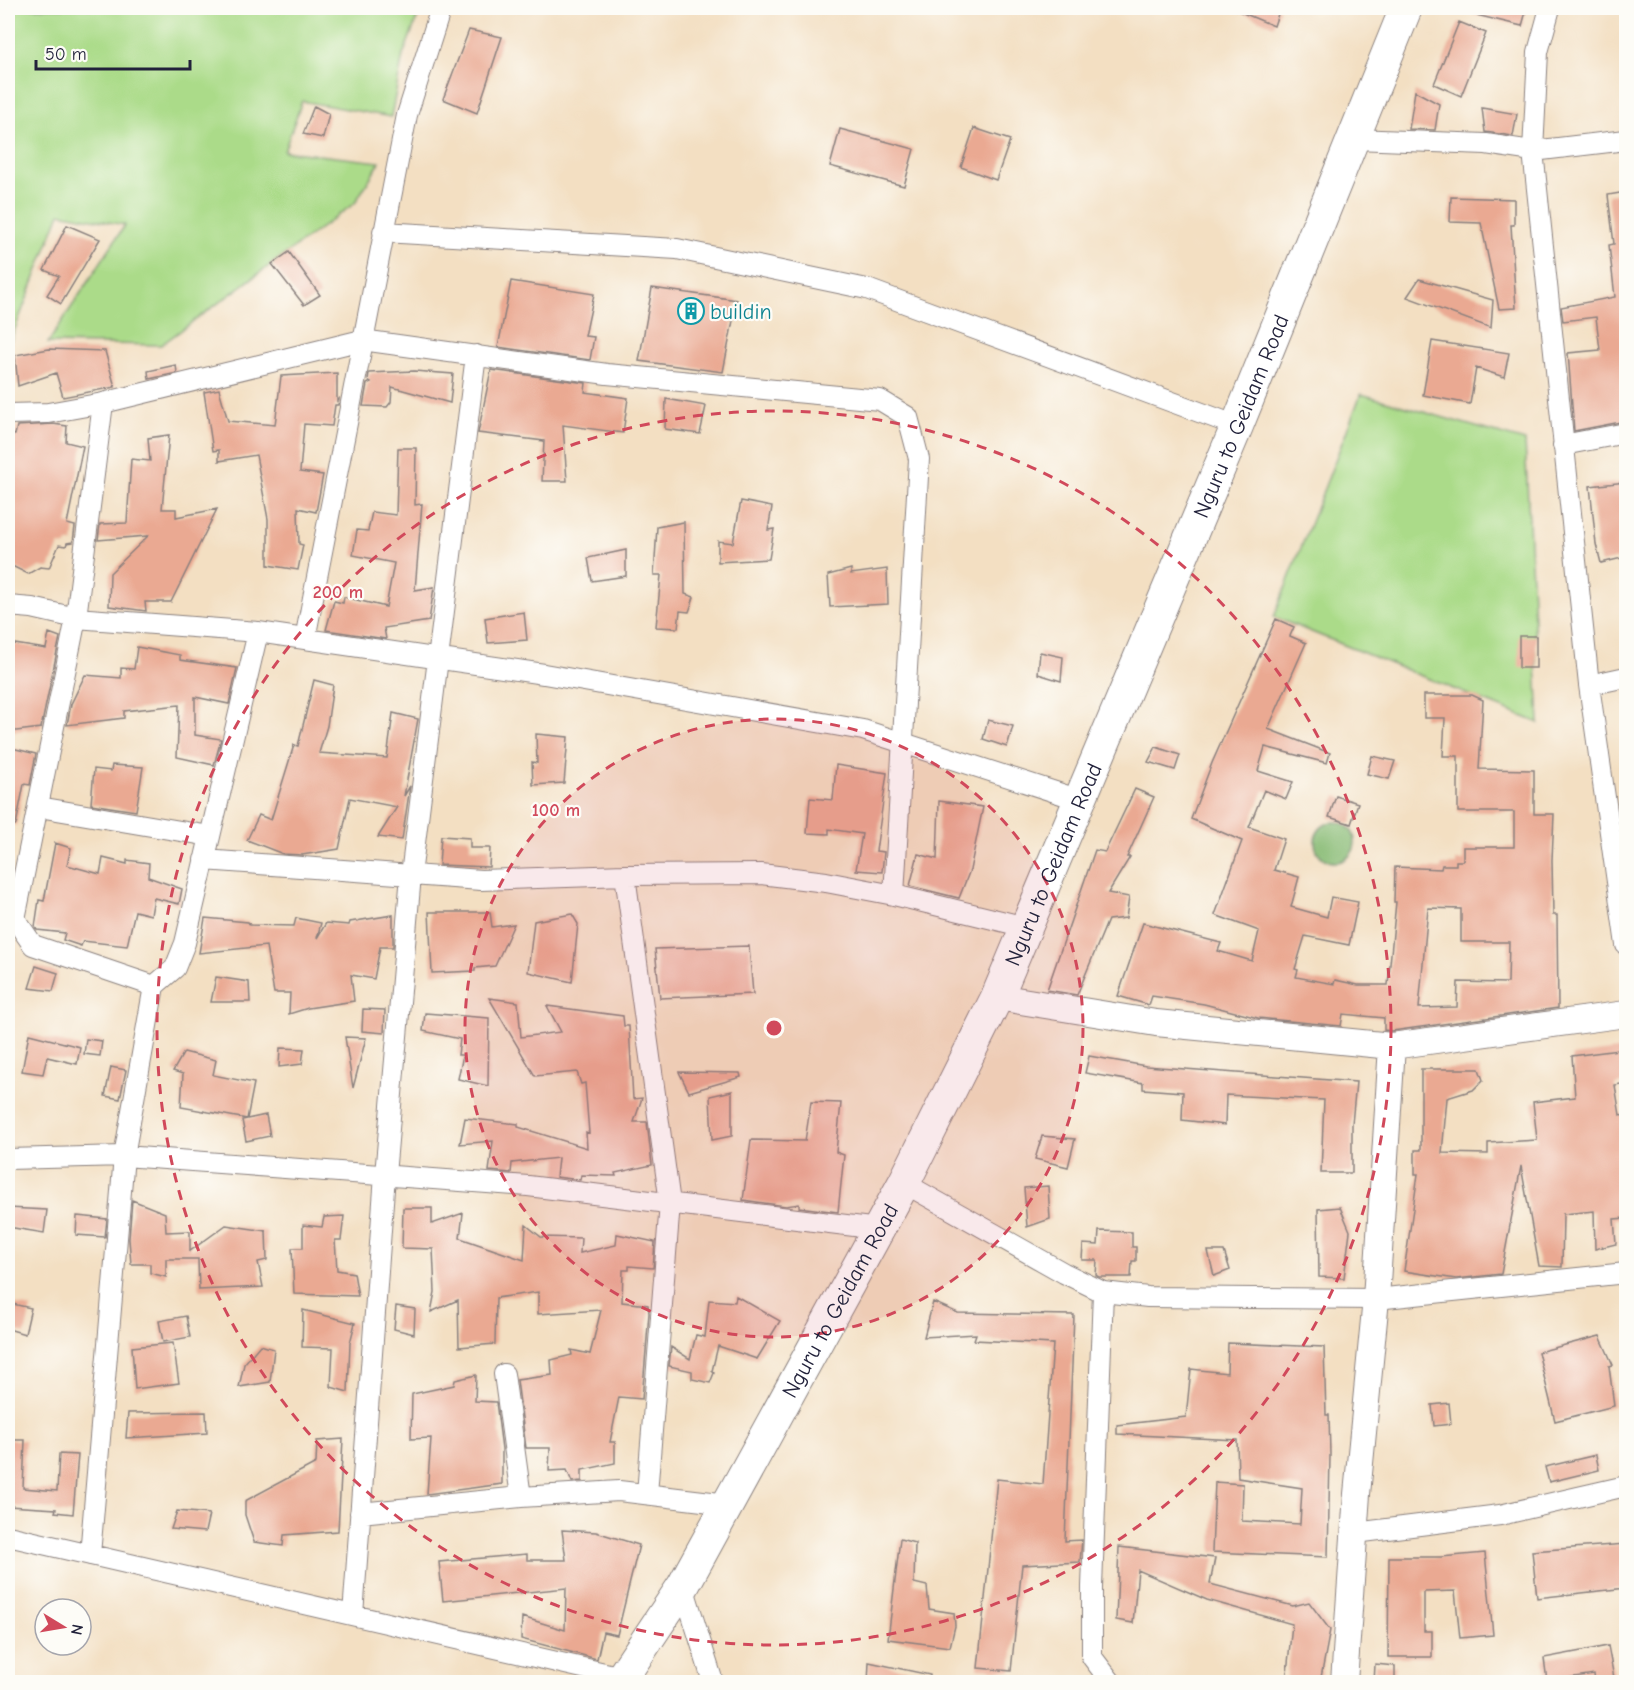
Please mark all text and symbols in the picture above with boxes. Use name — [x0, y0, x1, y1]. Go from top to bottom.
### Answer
scale bar — [36, 33, 190, 71]
text: 50 m — [45, 44, 87, 65]
building icon: buildin — [676, 296, 706, 326]
place label: buildin — [710, 299, 772, 325]
street label: Nguru to Geidam Road — [1188, 311, 1295, 522]
text: 200 m — [313, 582, 363, 603]
street label: Nguru to Geidam Road — [1000, 759, 1108, 970]
text: 100 m — [532, 800, 580, 821]
centre of rings — [764, 1018, 784, 1038]
street label: Nguru to Geidam Road — [777, 1199, 904, 1402]
north arrow — [33, 1597, 93, 1657]
text: N — [67, 1623, 87, 1637]

